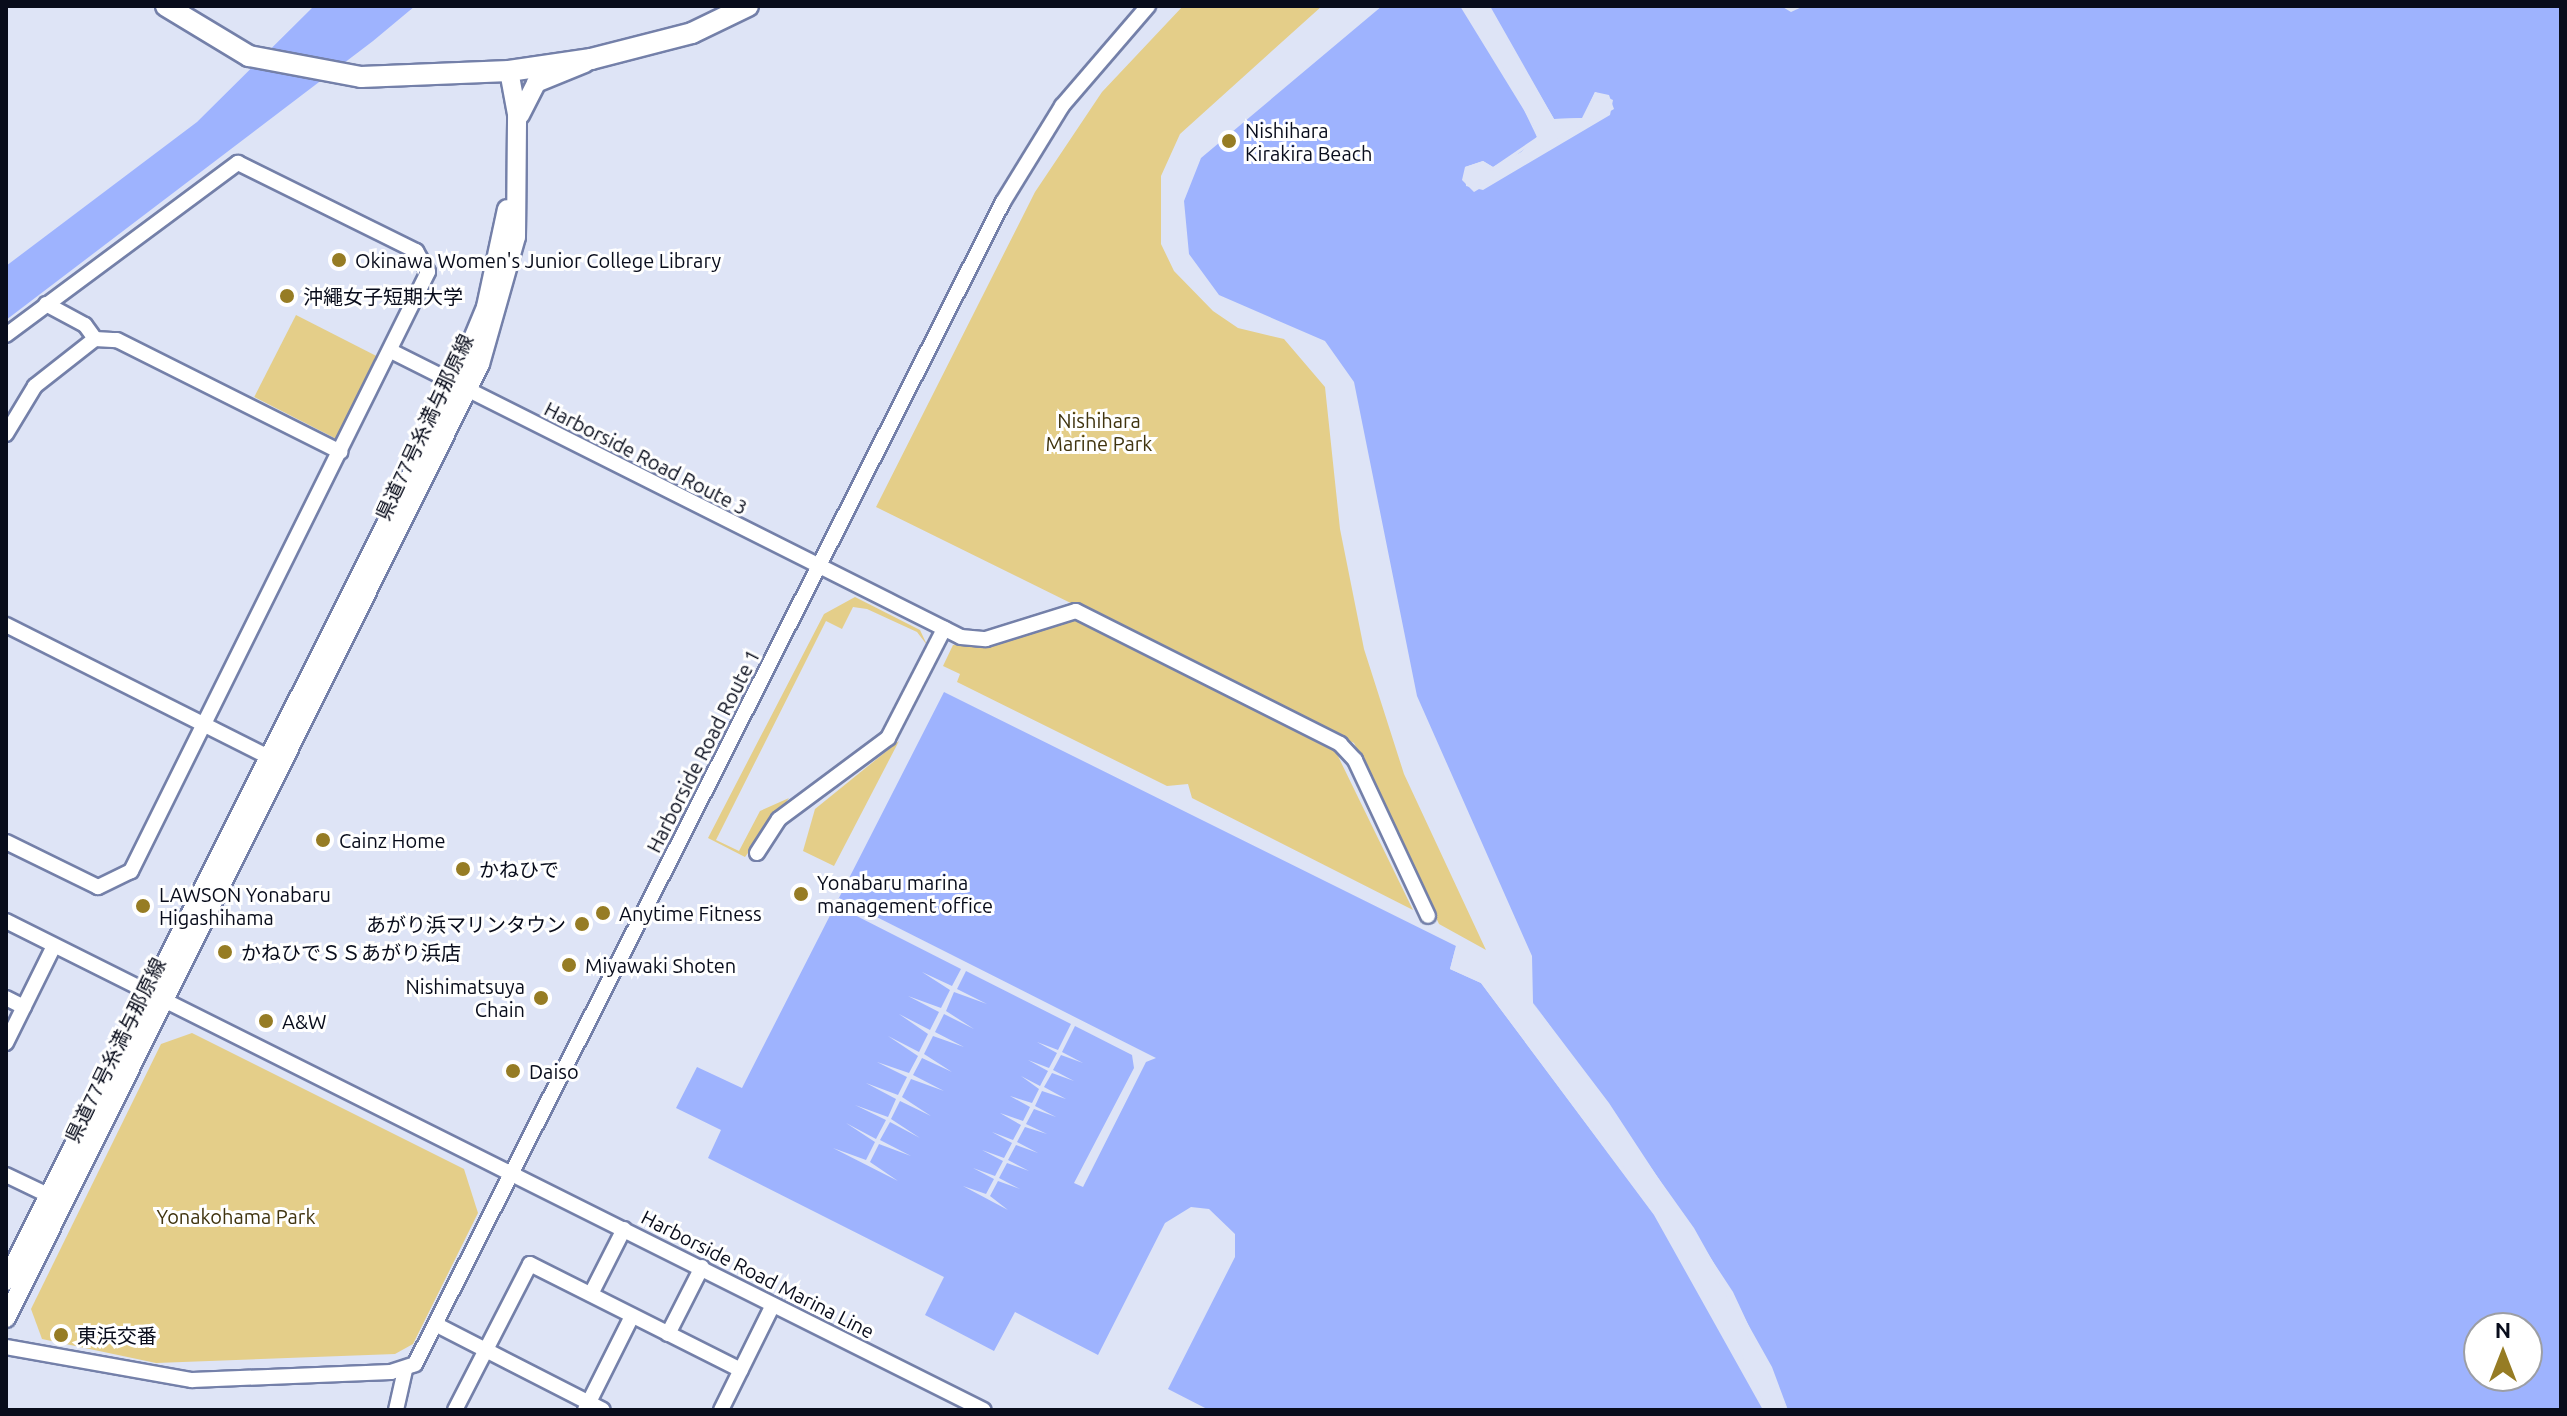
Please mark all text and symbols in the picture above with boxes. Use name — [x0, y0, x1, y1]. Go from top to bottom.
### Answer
place label: Nishihara Kirakira Beach — [1245, 118, 1372, 165]
marker: Nishihara Kirakira Beach — [1220, 132, 1238, 150]
place label: Okinawa Women's Junior College Library — [355, 248, 721, 272]
marker: Okinawa Women's Junior College Library — [330, 251, 348, 269]
place label: 沖繩女子短期大学 — [303, 284, 463, 308]
marker: 沖繩女子短期大学 — [278, 287, 296, 305]
street label: 県道77号糸満与那原線 — [370, 330, 478, 524]
street label: Harborside Road Route 3 — [541, 396, 751, 520]
park label: Nishihara Marine Park — [1046, 408, 1152, 455]
street label: Harborside Road Route 1 — [641, 646, 765, 856]
place label: Cainz Home — [339, 828, 446, 852]
marker: Cainz Home — [314, 831, 332, 849]
place label: かねひで — [479, 857, 559, 881]
marker: かねひで — [454, 860, 472, 878]
place label: Yonabaru marina management office — [817, 870, 993, 917]
place label: LAWSON Yonabaru Higashihama — [159, 882, 331, 929]
marker: Yonabaru marina management office — [792, 885, 810, 903]
marker: LAWSON Yonabaru Higashihama — [134, 897, 152, 915]
place label: Anytime Fitness — [619, 901, 762, 925]
marker: Anytime Fitness — [594, 904, 612, 922]
place label: あがり浜マリンタウン — [366, 912, 566, 936]
marker: あがり浜マリンタウン — [573, 915, 591, 933]
place label: かねひでＳＳあがり浜店 — [241, 940, 461, 964]
marker: かねひでＳＳあがり浜店 — [216, 943, 234, 961]
place label: Miyawaki Shoten — [585, 953, 736, 977]
street label: 県道77号糸満与那原線 — [60, 954, 170, 1146]
marker: Miyawaki Shoten — [560, 956, 578, 974]
place label: Nishimatsuya Chain — [406, 974, 525, 1021]
marker: Nishimatsuya Chain — [532, 989, 550, 1007]
place label: A&W — [282, 1009, 327, 1033]
marker: A&W — [257, 1012, 275, 1030]
place label: Daiso — [529, 1059, 579, 1083]
marker: Daiso — [504, 1062, 522, 1080]
park label: Yonakohama Park — [156, 1204, 316, 1228]
street label: Harborside Road Marina Line — [638, 1205, 878, 1343]
north arrow — [2463, 1312, 2543, 1392]
text: N — [2495, 1317, 2511, 1342]
place label: 東浜交番 — [77, 1323, 157, 1347]
marker: 東浜交番 — [52, 1326, 70, 1344]

